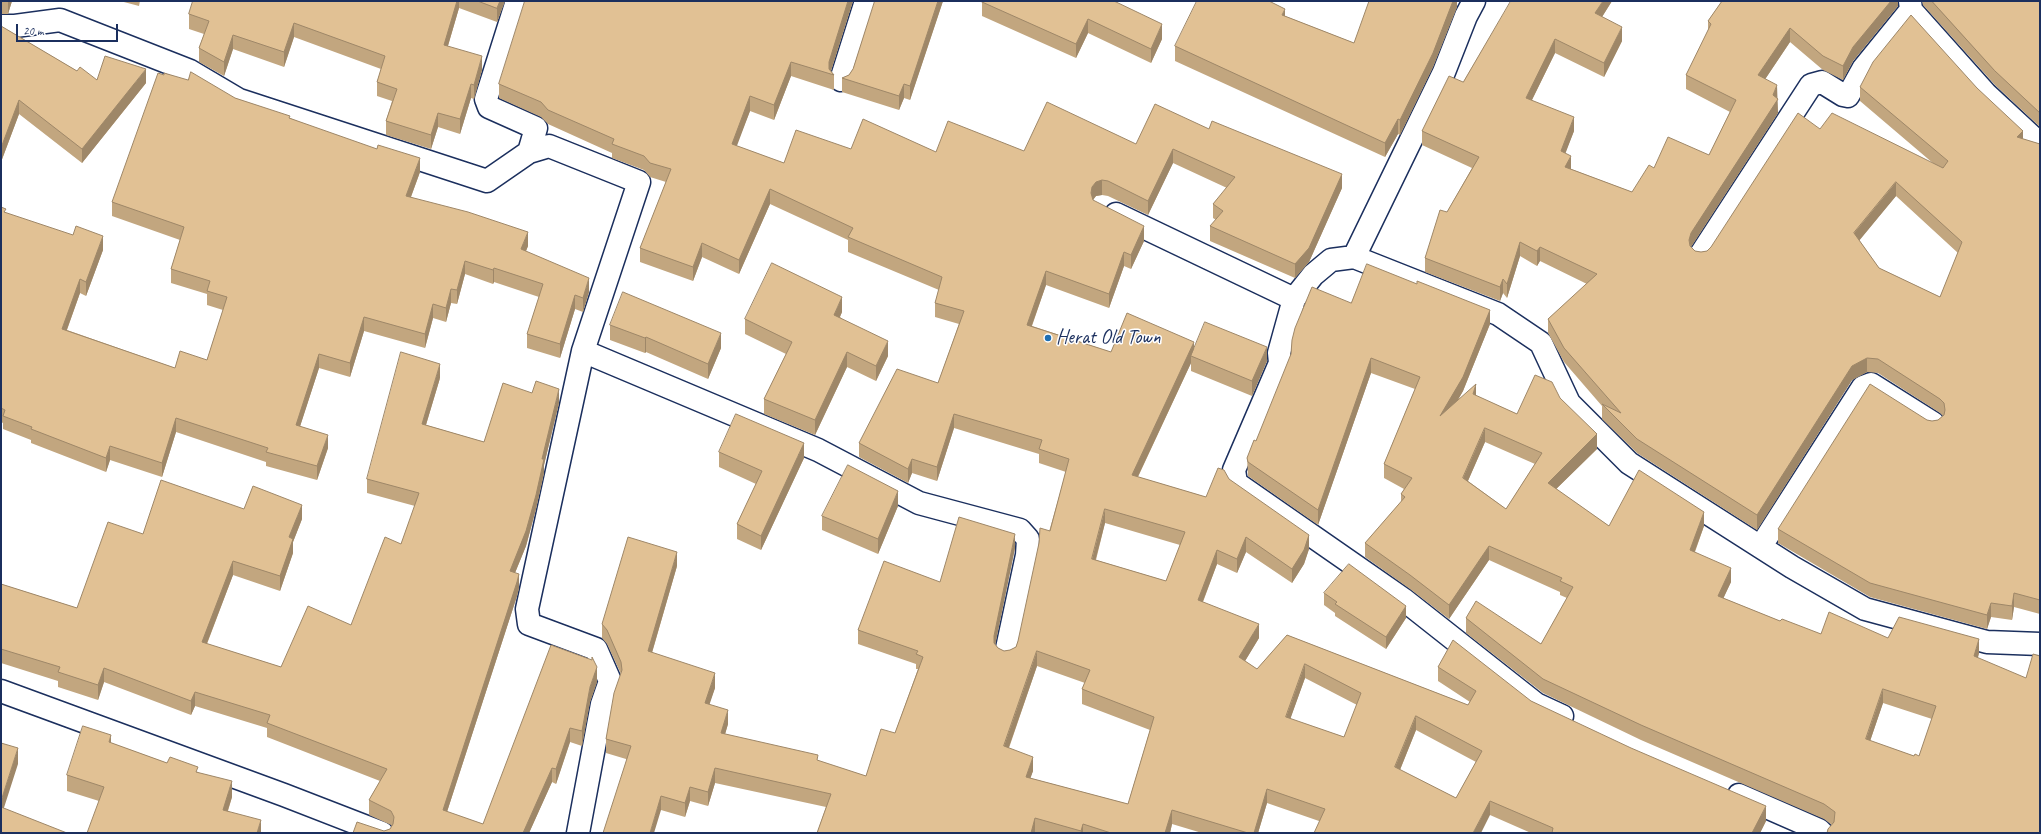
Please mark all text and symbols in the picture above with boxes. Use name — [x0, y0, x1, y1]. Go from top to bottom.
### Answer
scale bar — [18, 16, 120, 42]
text: 20 m — [23, 23, 43, 39]
place label: Herat Old Town — [1056, 326, 1160, 350]
marker: Herat Old Town — [1043, 333, 1053, 343]

